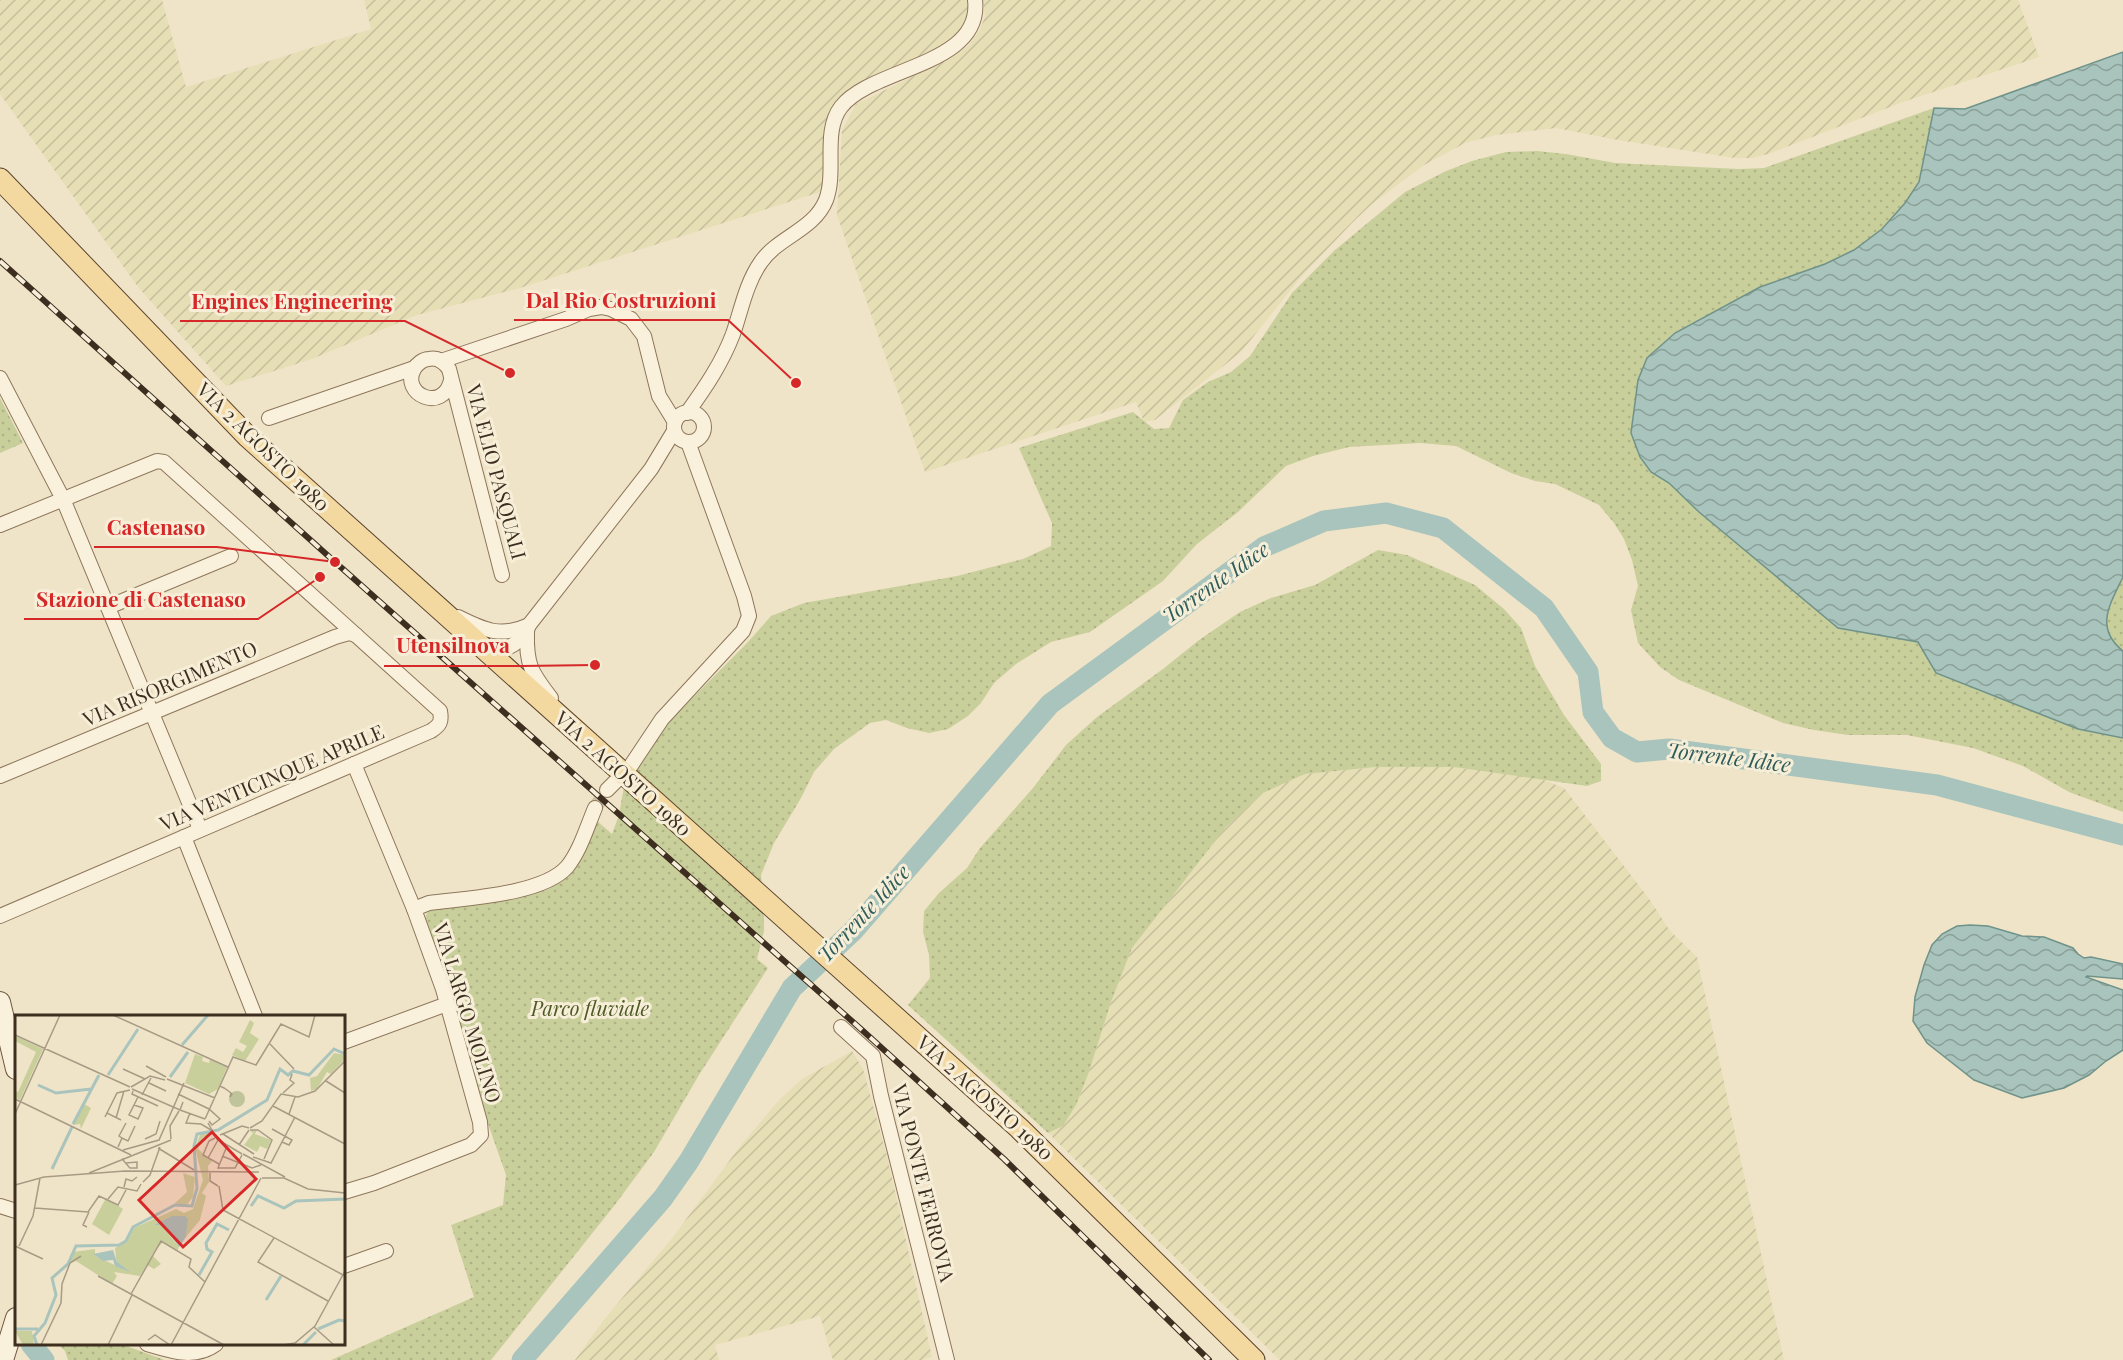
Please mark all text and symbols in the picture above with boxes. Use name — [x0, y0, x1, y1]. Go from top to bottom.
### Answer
callout: Dal Rio Costruzioni — [514, 281, 728, 320]
callout: Engines Engineering — [180, 282, 405, 321]
text: Dal Rio Costruzioni — [526, 285, 717, 313]
text: Engines Engineering — [191, 286, 393, 314]
street label: VIA 2 AGOSTO 1980 — [191, 375, 336, 516]
street label: VIA ELIO PASQUALI — [461, 380, 534, 562]
callout: Castenaso — [94, 508, 217, 547]
text: Castenaso — [107, 512, 205, 540]
water label: Torrente Idice — [1156, 534, 1274, 628]
callout: Stazione di Castenaso — [24, 580, 258, 619]
text: Stazione di Castenaso — [36, 584, 246, 612]
callout: Utensilnova — [384, 627, 522, 666]
text: Utensilnova — [396, 630, 510, 658]
street label: VIA RISORGIMENTO — [77, 634, 261, 732]
street label: VIA 2 AGOSTO 1980 — [549, 704, 698, 842]
street label: VIA VENTICINQUE APRILE — [154, 717, 388, 837]
water label: Torrente Idice — [1666, 735, 1793, 777]
water label: Torrente Idice — [810, 858, 915, 968]
street label: VIA LARGO MOLINO — [428, 918, 509, 1106]
park label: Parco fluviale — [530, 994, 649, 1021]
inset map — [15, 1015, 345, 1345]
street label: VIA 2 AGOSTO 1980 — [911, 1028, 1060, 1166]
street label: VIA PONTE FERROVIA — [887, 1080, 962, 1285]

